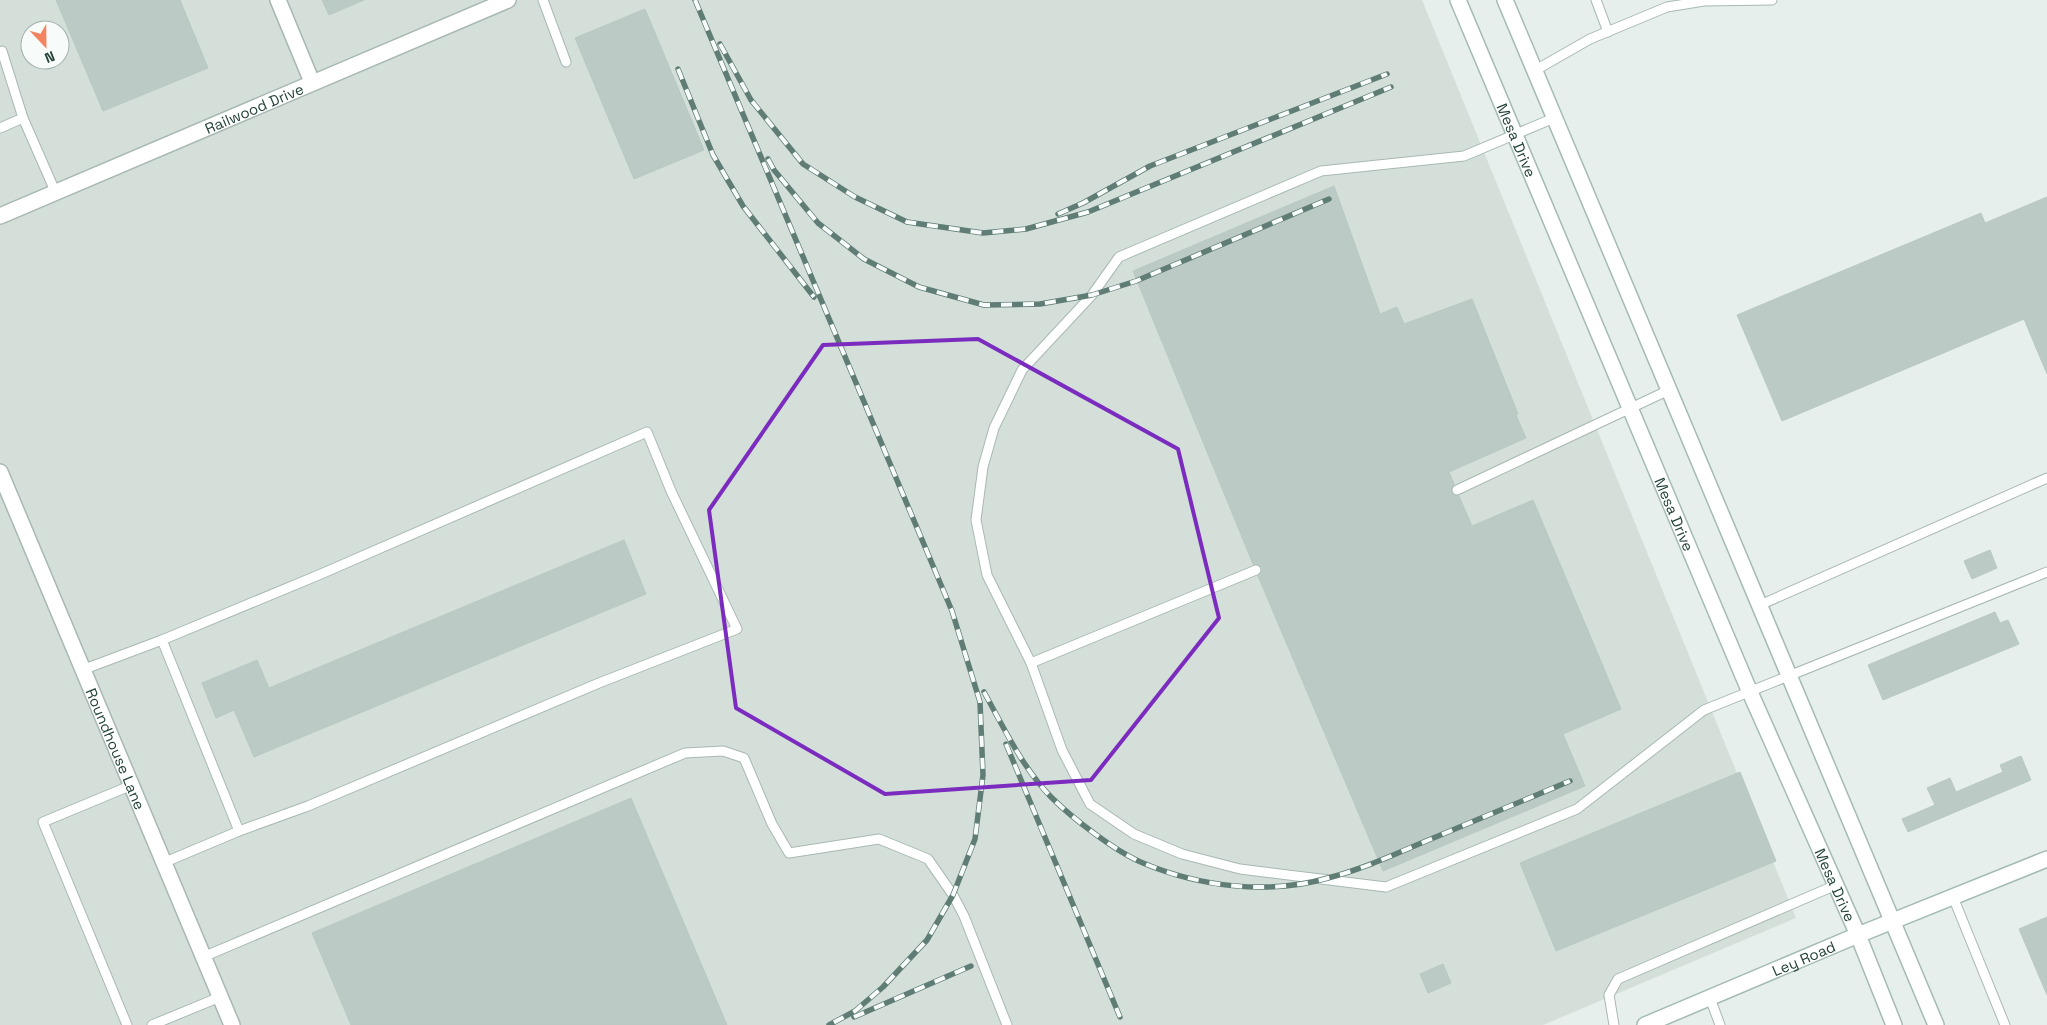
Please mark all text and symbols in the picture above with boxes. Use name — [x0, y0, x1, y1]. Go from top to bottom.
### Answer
north arrow — [20, 20, 70, 70]
text: N — [42, 47, 58, 67]
street label: Railwood Drive — [202, 79, 306, 137]
street label: Mesa Drive — [1493, 100, 1541, 180]
street label: Mesa Drive — [1651, 474, 1699, 554]
street label: Roundhouse Lane — [82, 685, 150, 812]
street label: Mesa Drive — [1811, 845, 1860, 924]
street label: Ley Road — [1769, 936, 1838, 980]

